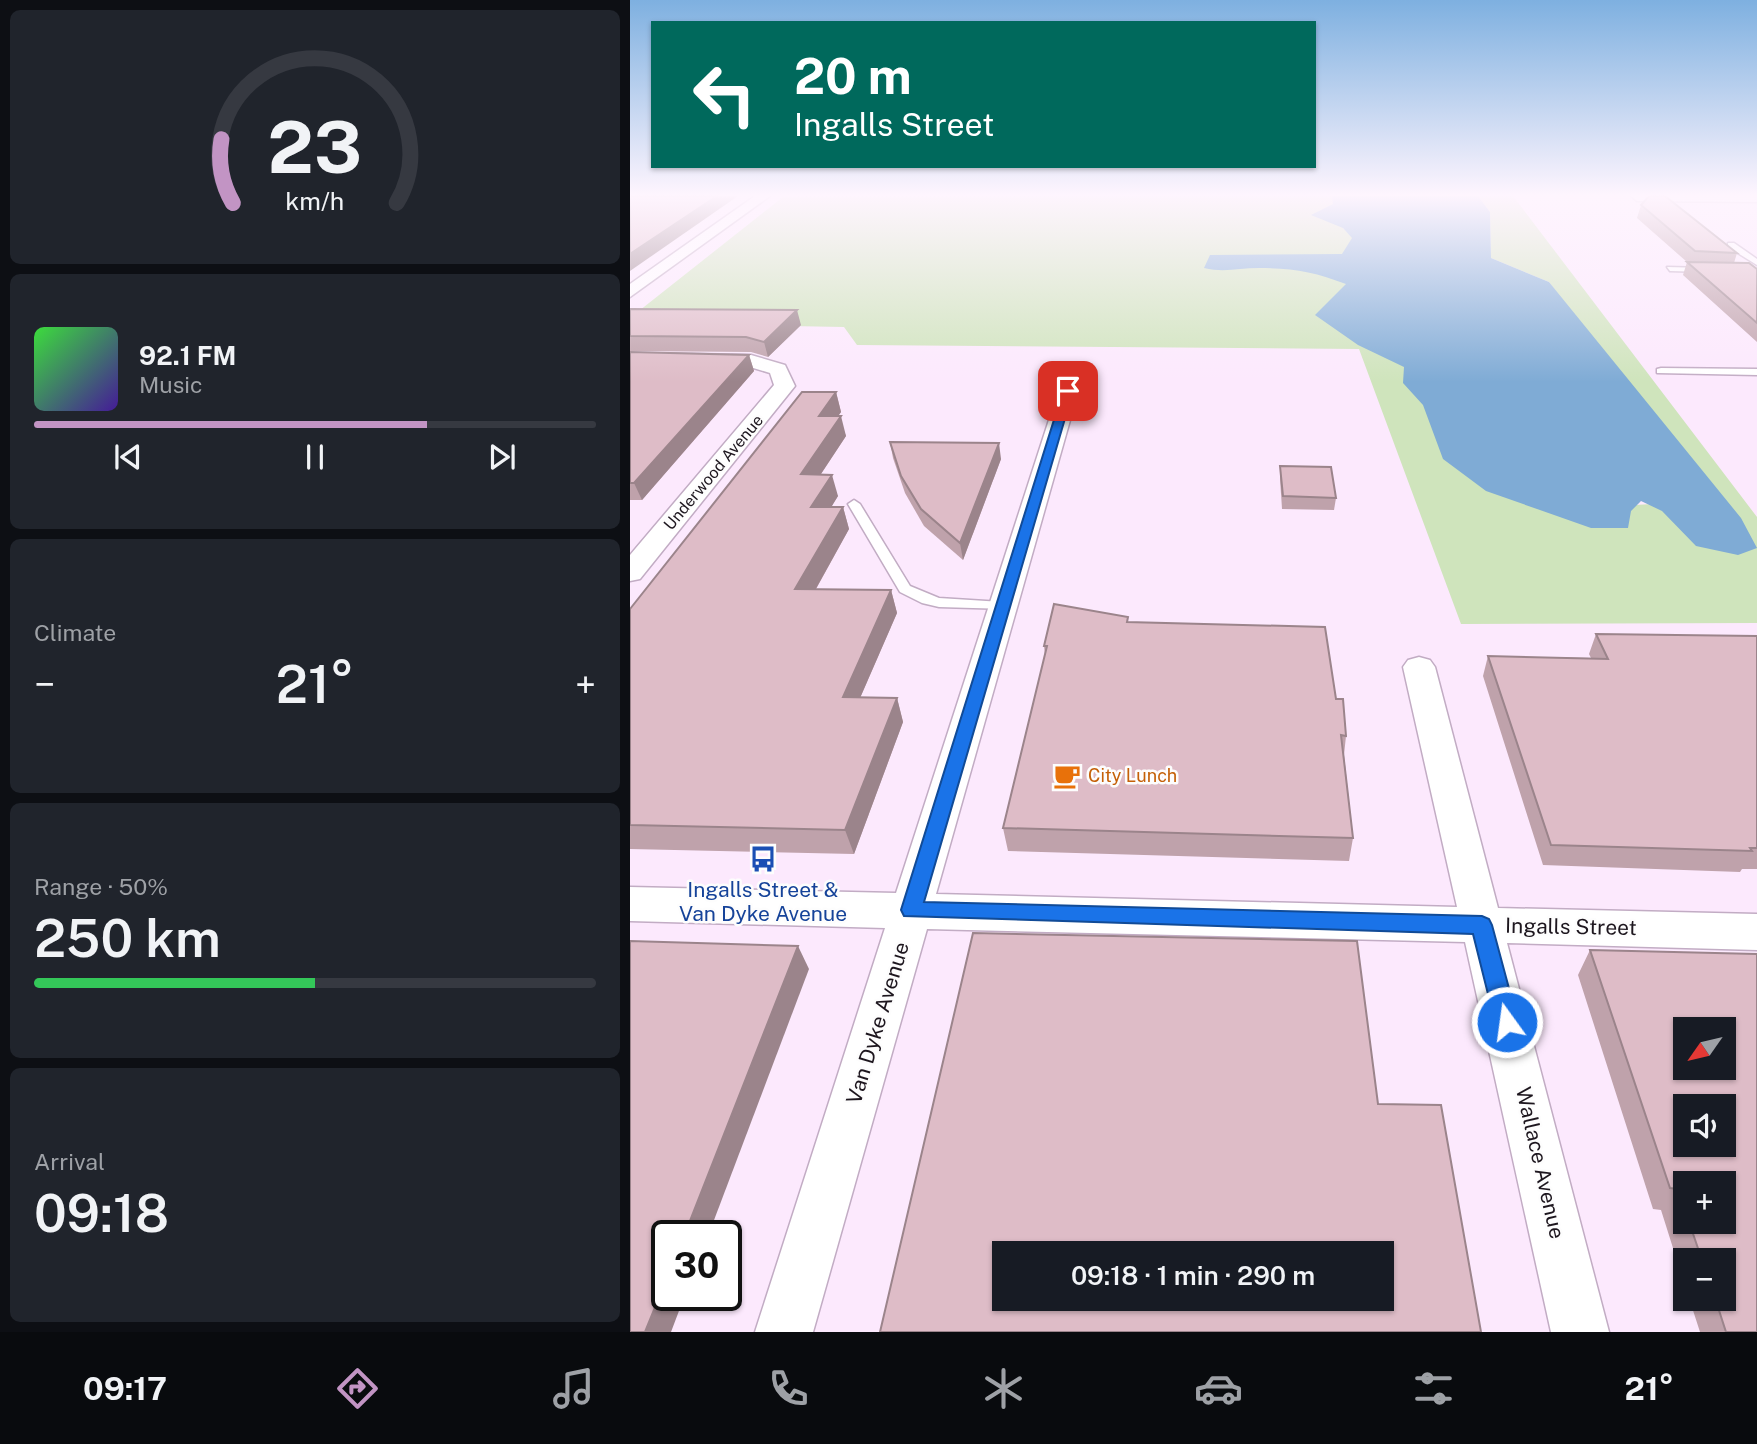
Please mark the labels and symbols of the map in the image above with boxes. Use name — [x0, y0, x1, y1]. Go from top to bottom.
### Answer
pin — [1038, 361, 1098, 421]
street label: Underwood Avenue — [660, 411, 767, 534]
cafe icon: City Lunch — [1052, 761, 1082, 791]
place label: City Lunch — [1088, 765, 1177, 786]
bus stop icon: Ingalls Street & Van Dyke Avenue — [748, 844, 778, 874]
place label: Ingalls Street & Van Dyke Avenue — [679, 877, 847, 926]
street label: Ingalls Street — [1505, 913, 1637, 940]
street label: Van Dyke Avenue — [841, 939, 914, 1107]
position arrow — [1470, 985, 1544, 1059]
north arrow — [1673, 1017, 1736, 1080]
street label: Wallace Avenue — [1511, 1085, 1570, 1241]
speed limit sign: 30 — [651, 1220, 742, 1311]

